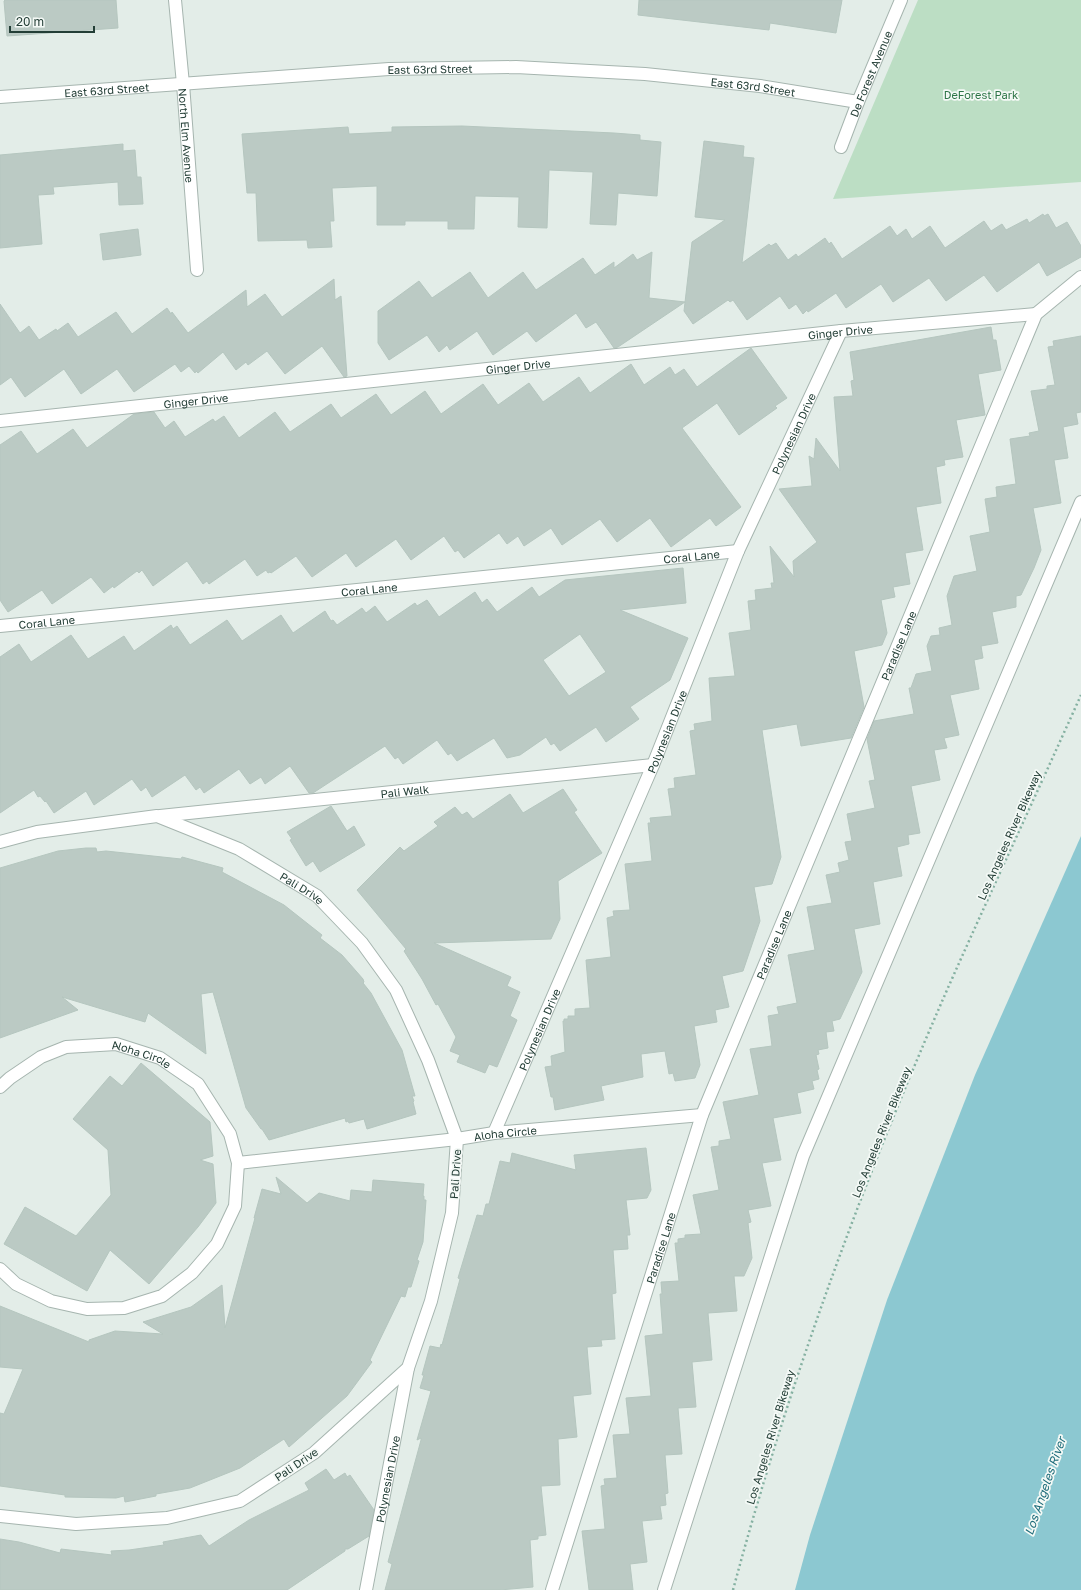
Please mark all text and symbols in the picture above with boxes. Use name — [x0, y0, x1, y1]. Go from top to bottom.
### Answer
scale bar — [10, 8, 94, 34]
text: 20 m — [16, 14, 44, 29]
street label: De Forest Avenue — [847, 28, 894, 119]
street label: East 63rd Street — [387, 61, 473, 76]
street label: East 63rd Street — [710, 74, 796, 98]
street label: East 63rd Street — [64, 80, 150, 99]
street label: North Elm Avenue — [177, 88, 197, 183]
park label: DeForest Park — [944, 88, 1018, 101]
street label: Ginger Drive — [807, 322, 873, 341]
street label: Ginger Drive — [485, 356, 551, 375]
street label: Ginger Drive — [163, 390, 229, 410]
street label: Polynesian Drive — [768, 391, 818, 476]
street label: Coral Lane — [663, 546, 720, 565]
street label: Coral Lane — [340, 579, 398, 598]
street label: Paradise Lane — [878, 609, 918, 682]
street label: Coral Lane — [18, 612, 76, 631]
street label: Polynesian Drive — [644, 688, 689, 775]
street label: Los Angeles River Bikeway — [975, 768, 1043, 902]
street label: Pali Walk — [380, 782, 430, 800]
street label: Pali Drive — [278, 869, 327, 906]
street label: Paradise Lane — [753, 908, 793, 981]
street label: Polynesian Drive — [515, 986, 562, 1072]
street label: Aloha Circle — [111, 1037, 174, 1070]
street label: Los Angeles River Bikeway — [849, 1065, 913, 1199]
street label: Aloha Circle — [473, 1123, 537, 1143]
street label: Pali Drive — [447, 1149, 463, 1199]
street label: Paradise Lane — [643, 1210, 677, 1285]
street label: Los Angeles River Bikeway — [743, 1368, 797, 1506]
water label: Los Angeles River — [1021, 1433, 1070, 1537]
street label: Polynesian Drive — [372, 1434, 402, 1524]
street label: Pali Drive — [272, 1445, 320, 1483]

